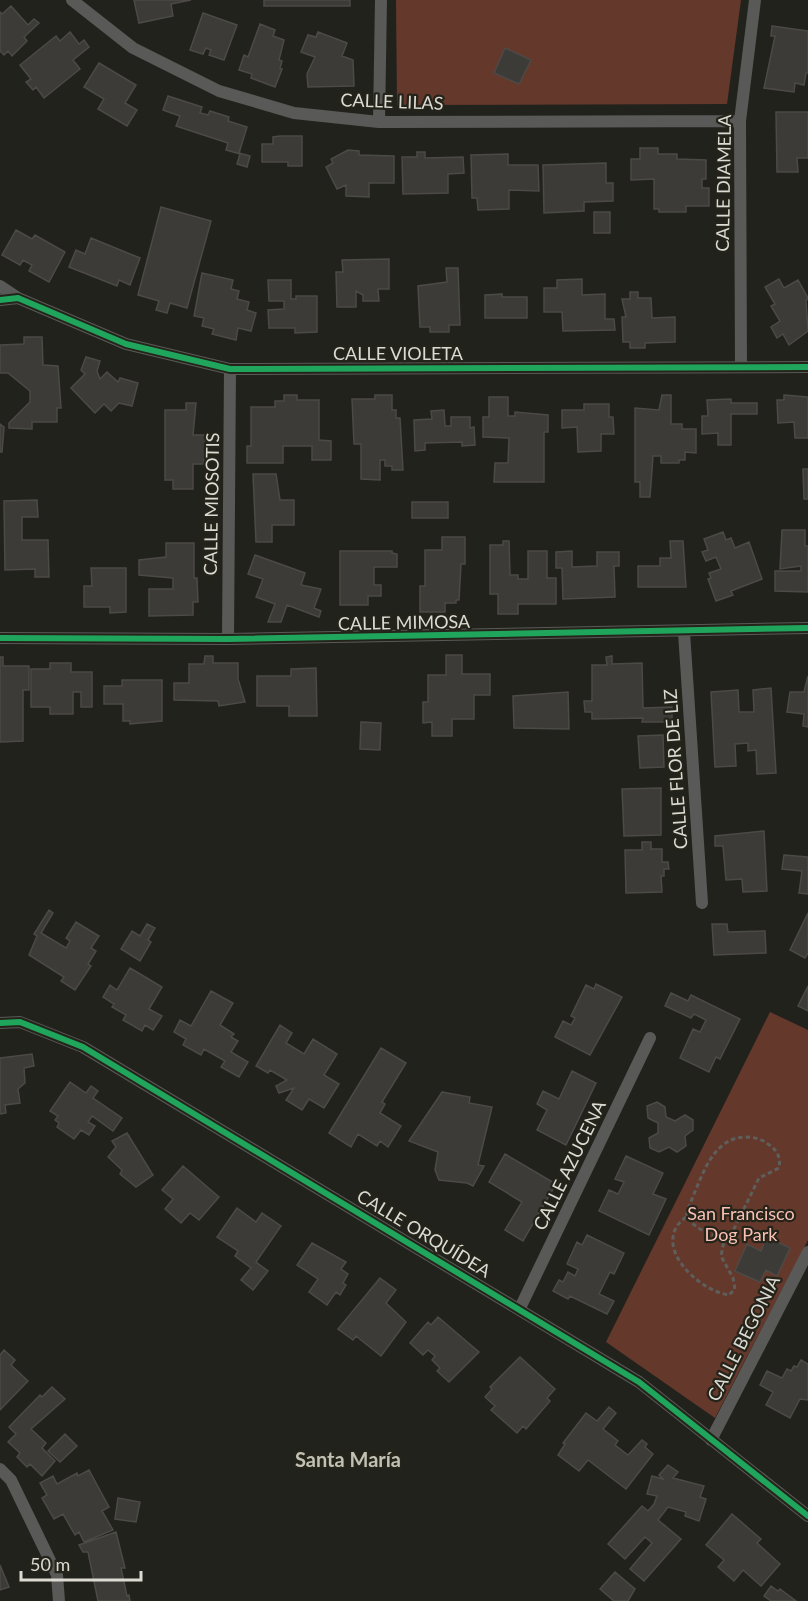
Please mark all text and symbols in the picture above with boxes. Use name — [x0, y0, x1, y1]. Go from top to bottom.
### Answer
street label: CALLE LILAS — [340, 88, 444, 114]
street label: CALLE DIAMELA — [711, 113, 735, 252]
street label: CALLE VIOLETA — [333, 342, 464, 364]
street label: CALLE MIOSOTIS — [199, 432, 223, 576]
street label: CALLE MIMOSA — [338, 610, 471, 634]
street label: CALLE FLOR DE LIZ — [658, 688, 692, 850]
street label: CALLE AZUCENA — [528, 1096, 610, 1234]
street label: CALLE ORQUÍDEA — [353, 1184, 496, 1282]
park label: San Francisco Dog Park — [687, 1202, 795, 1245]
street label: CALLE BEGONIA — [702, 1271, 784, 1404]
district label: Santa María — [295, 1447, 401, 1471]
scale bar — [21, 1544, 141, 1582]
text: 50 m — [30, 1553, 70, 1575]

